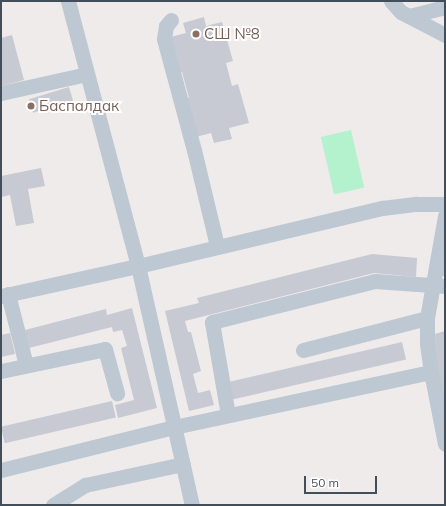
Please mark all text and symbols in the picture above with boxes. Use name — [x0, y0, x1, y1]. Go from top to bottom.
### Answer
place label: СШ №8 — [204, 25, 260, 43]
marker: СШ №8 — [191, 29, 201, 39]
place label: Баспалдак — [39, 97, 119, 115]
marker: Баспалдак — [26, 101, 36, 111]
scale bar — [306, 468, 379, 494]
text: 50 m — [311, 475, 339, 490]

